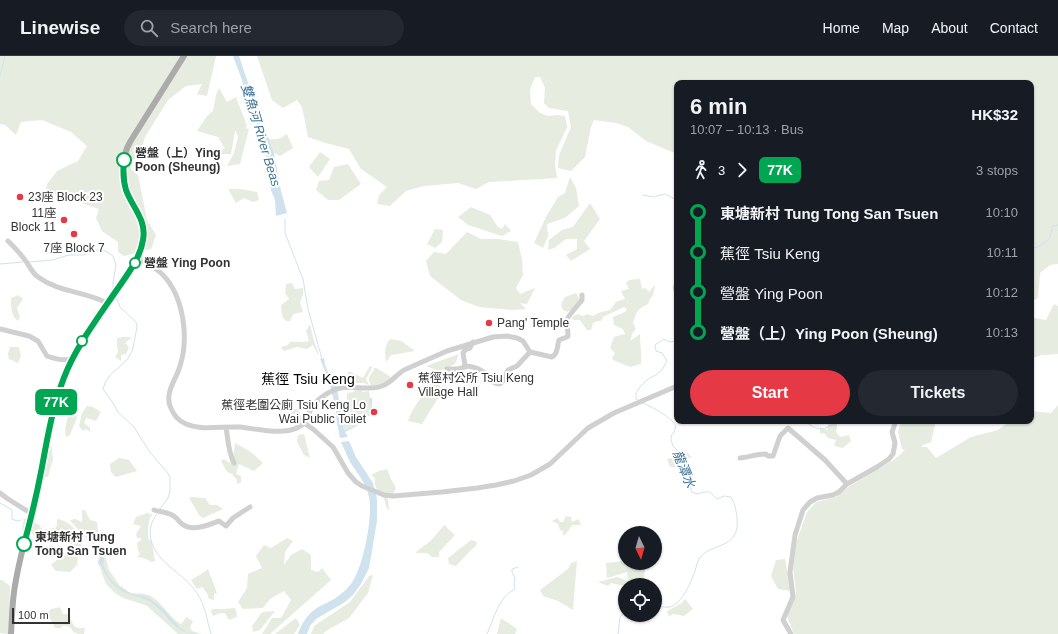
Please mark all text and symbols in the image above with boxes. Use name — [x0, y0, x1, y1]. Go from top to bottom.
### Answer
search box — [124, 10, 404, 46]
text: Linewise — [20, 17, 100, 38]
icon: search — [138, 17, 160, 39]
text: Search here — [170, 19, 252, 36]
text: Home — [823, 20, 860, 36]
text: Map — [882, 20, 909, 36]
text: About — [931, 20, 968, 36]
text: Contact — [990, 20, 1038, 36]
water label: 雙魚河 River Beas — [238, 82, 284, 188]
text: 6 min — [690, 94, 747, 119]
text: HK$32 — [971, 106, 1018, 123]
text: 10:07 – 10:13 · Bus — [690, 122, 803, 137]
place label: 營盤（上）Ying Poon (Sheung) — [135, 146, 221, 174]
marker: 營盤（上）Ying Poon (Sheung) — [116, 152, 132, 168]
icon: walk — [690, 159, 712, 181]
icon: forward — [731, 159, 753, 181]
text: 77K — [767, 162, 793, 178]
text: 3 — [718, 163, 725, 178]
text: 3 stops — [976, 163, 1018, 178]
place label: 23座 Block 23 — [28, 190, 103, 204]
marker: 23座 Block 23 — [15, 192, 25, 202]
text: 東塘新村 Tung Tong San Tsuen — [720, 205, 938, 222]
text: 10:10 — [985, 205, 1018, 220]
place label: 11座 Block 11 — [11, 206, 56, 234]
marker: 11座 Block 11 — [59, 215, 69, 225]
marker: 7座 Block 7 — [69, 229, 79, 239]
place label: 7座 Block 7 — [43, 241, 105, 255]
text: 蕉徑 Tsiu Keng — [720, 245, 820, 262]
text: 10:11 — [986, 245, 1018, 260]
place label: 營盤 Ying Poon — [144, 256, 230, 270]
marker: 營盤 Ying Poon — [129, 257, 141, 269]
text: 營盤 Ying Poon — [720, 285, 823, 302]
text: 10:12 — [985, 285, 1018, 300]
place label: Pang' Temple — [497, 316, 569, 330]
marker: Pang' Temple — [484, 318, 494, 328]
text: 營盤（上）Ying Poon (Sheung) — [720, 325, 938, 342]
text: 10:13 — [985, 325, 1018, 340]
unlabelled marker — [76, 335, 88, 347]
button: Start — [690, 370, 850, 416]
button: Tickets — [858, 370, 1018, 416]
district label: 蕉徑 Tsiu Keng — [261, 371, 355, 387]
place label: 蕉徑村公所 Tsiu Keng Village Hall — [418, 371, 534, 399]
marker: 蕉徑村公所 Tsiu Keng Village Hall — [405, 380, 415, 390]
line badge: 77K — [33, 389, 79, 415]
text: 77K — [43, 394, 69, 410]
place label: 蕉徑老圍公廁 Tsiu Keng Lo Wai Public Toilet — [221, 398, 367, 426]
marker: 蕉徑老圍公廁 Tsiu Keng Lo Wai Public Toilet — [369, 407, 379, 417]
water label: 龍潭水 — [670, 448, 699, 491]
north arrow — [618, 526, 662, 570]
map controls — [618, 526, 662, 622]
place label: 東塘新村 Tung Tong San Tsuen — [35, 530, 127, 558]
marker: 東塘新村 Tung Tong San Tsuen — [16, 536, 32, 552]
button: locate — [618, 578, 662, 622]
scale bar — [12, 606, 70, 625]
text: 100 m — [18, 609, 49, 621]

